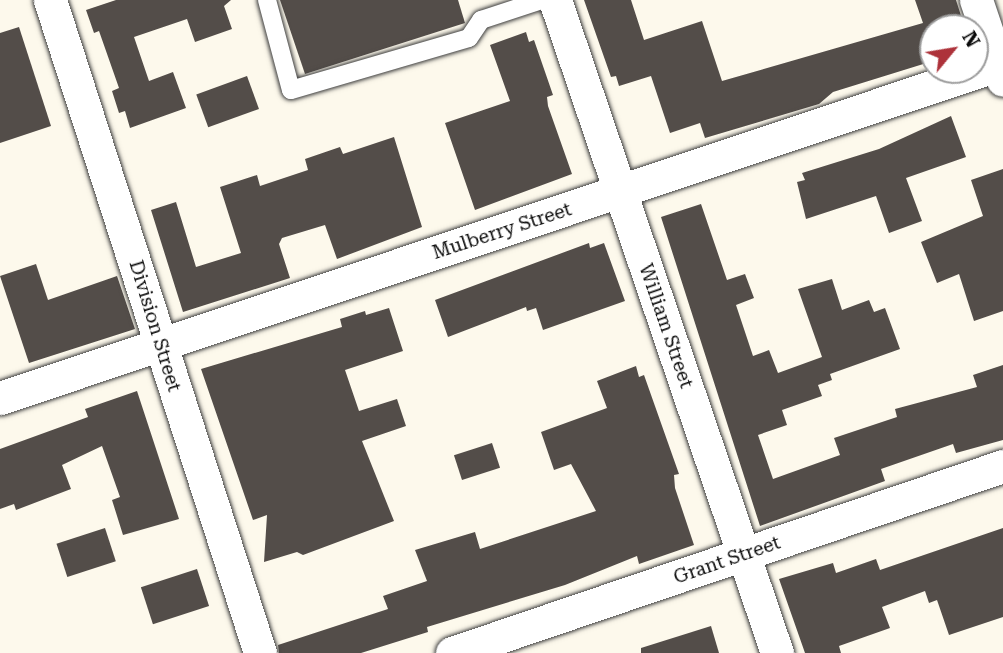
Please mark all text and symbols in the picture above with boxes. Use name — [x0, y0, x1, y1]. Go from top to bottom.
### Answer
north arrow — [919, 14, 989, 84]
text: N — [957, 27, 985, 51]
street label: Mulberry Street — [430, 198, 574, 264]
street label: Division Street — [124, 258, 186, 394]
street label: William Street — [634, 261, 698, 391]
street label: Grant Street — [671, 531, 783, 589]

